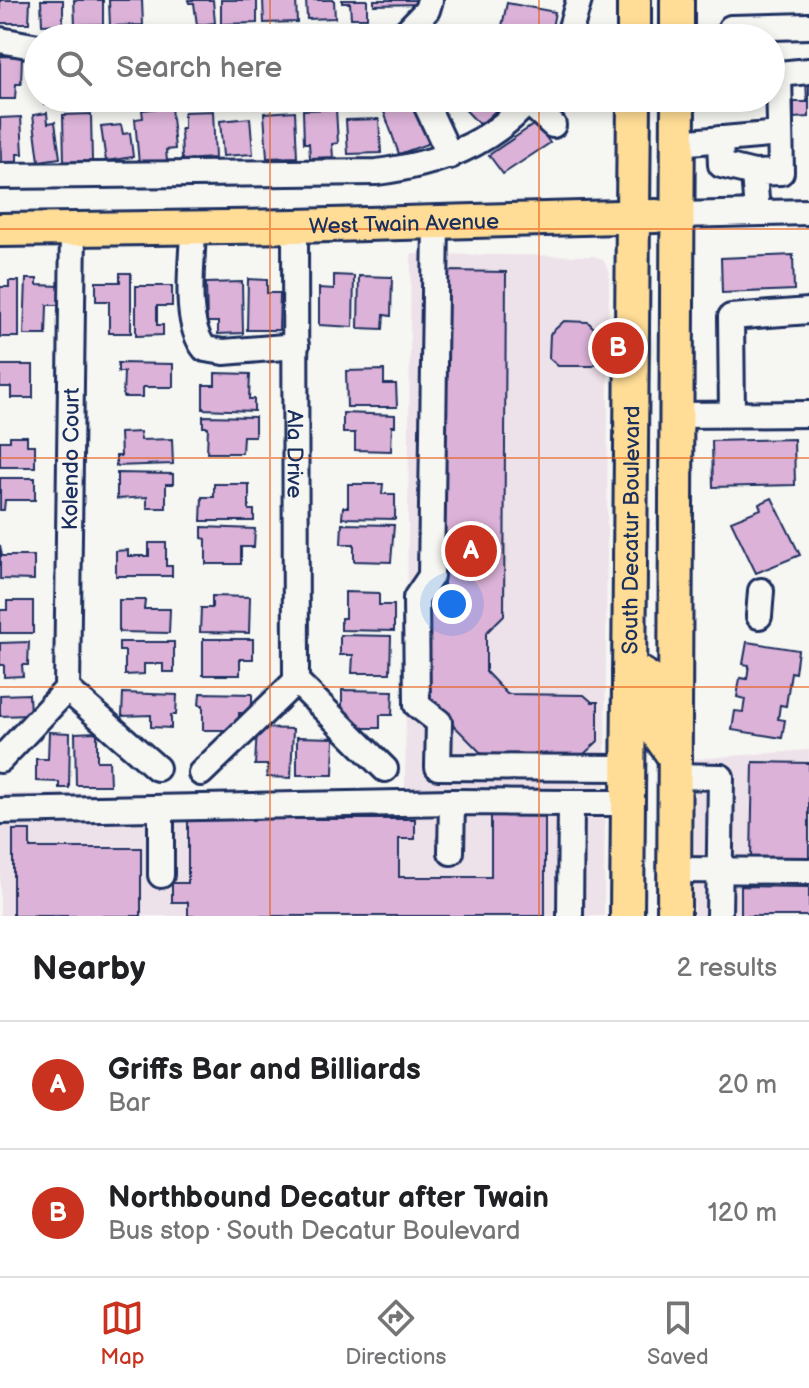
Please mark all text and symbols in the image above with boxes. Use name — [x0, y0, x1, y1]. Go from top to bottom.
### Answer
search box — [24, 24, 785, 112]
icon: search — [52, 46, 96, 90]
text: Search here — [116, 50, 282, 86]
street label: West Twain Avenue — [308, 208, 500, 241]
pin: B — [592, 318, 644, 378]
street label: Kolendo Court — [57, 387, 86, 531]
street label: South Decatur Boulevard — [617, 406, 646, 655]
street label: Ala Drive — [280, 410, 308, 498]
pin: A — [445, 521, 497, 581]
your location — [432, 584, 472, 624]
text: Nearby — [32, 948, 146, 989]
text: 2 results — [677, 953, 777, 984]
text: Griffs Bar and Billiards — [108, 1052, 421, 1088]
text: A — [50, 1070, 66, 1101]
text: 20 m — [718, 1070, 777, 1101]
text: Bar — [108, 1088, 150, 1119]
text: Northbound Decatur after Twain — [108, 1180, 549, 1216]
text: B — [49, 1198, 67, 1229]
text: 120 m — [708, 1198, 777, 1229]
text: Bus stop · South Decatur Boulevard — [108, 1216, 520, 1247]
tab: Map — [100, 1296, 145, 1371]
tab: Directions — [345, 1296, 446, 1371]
tab: Saved — [647, 1296, 709, 1371]

